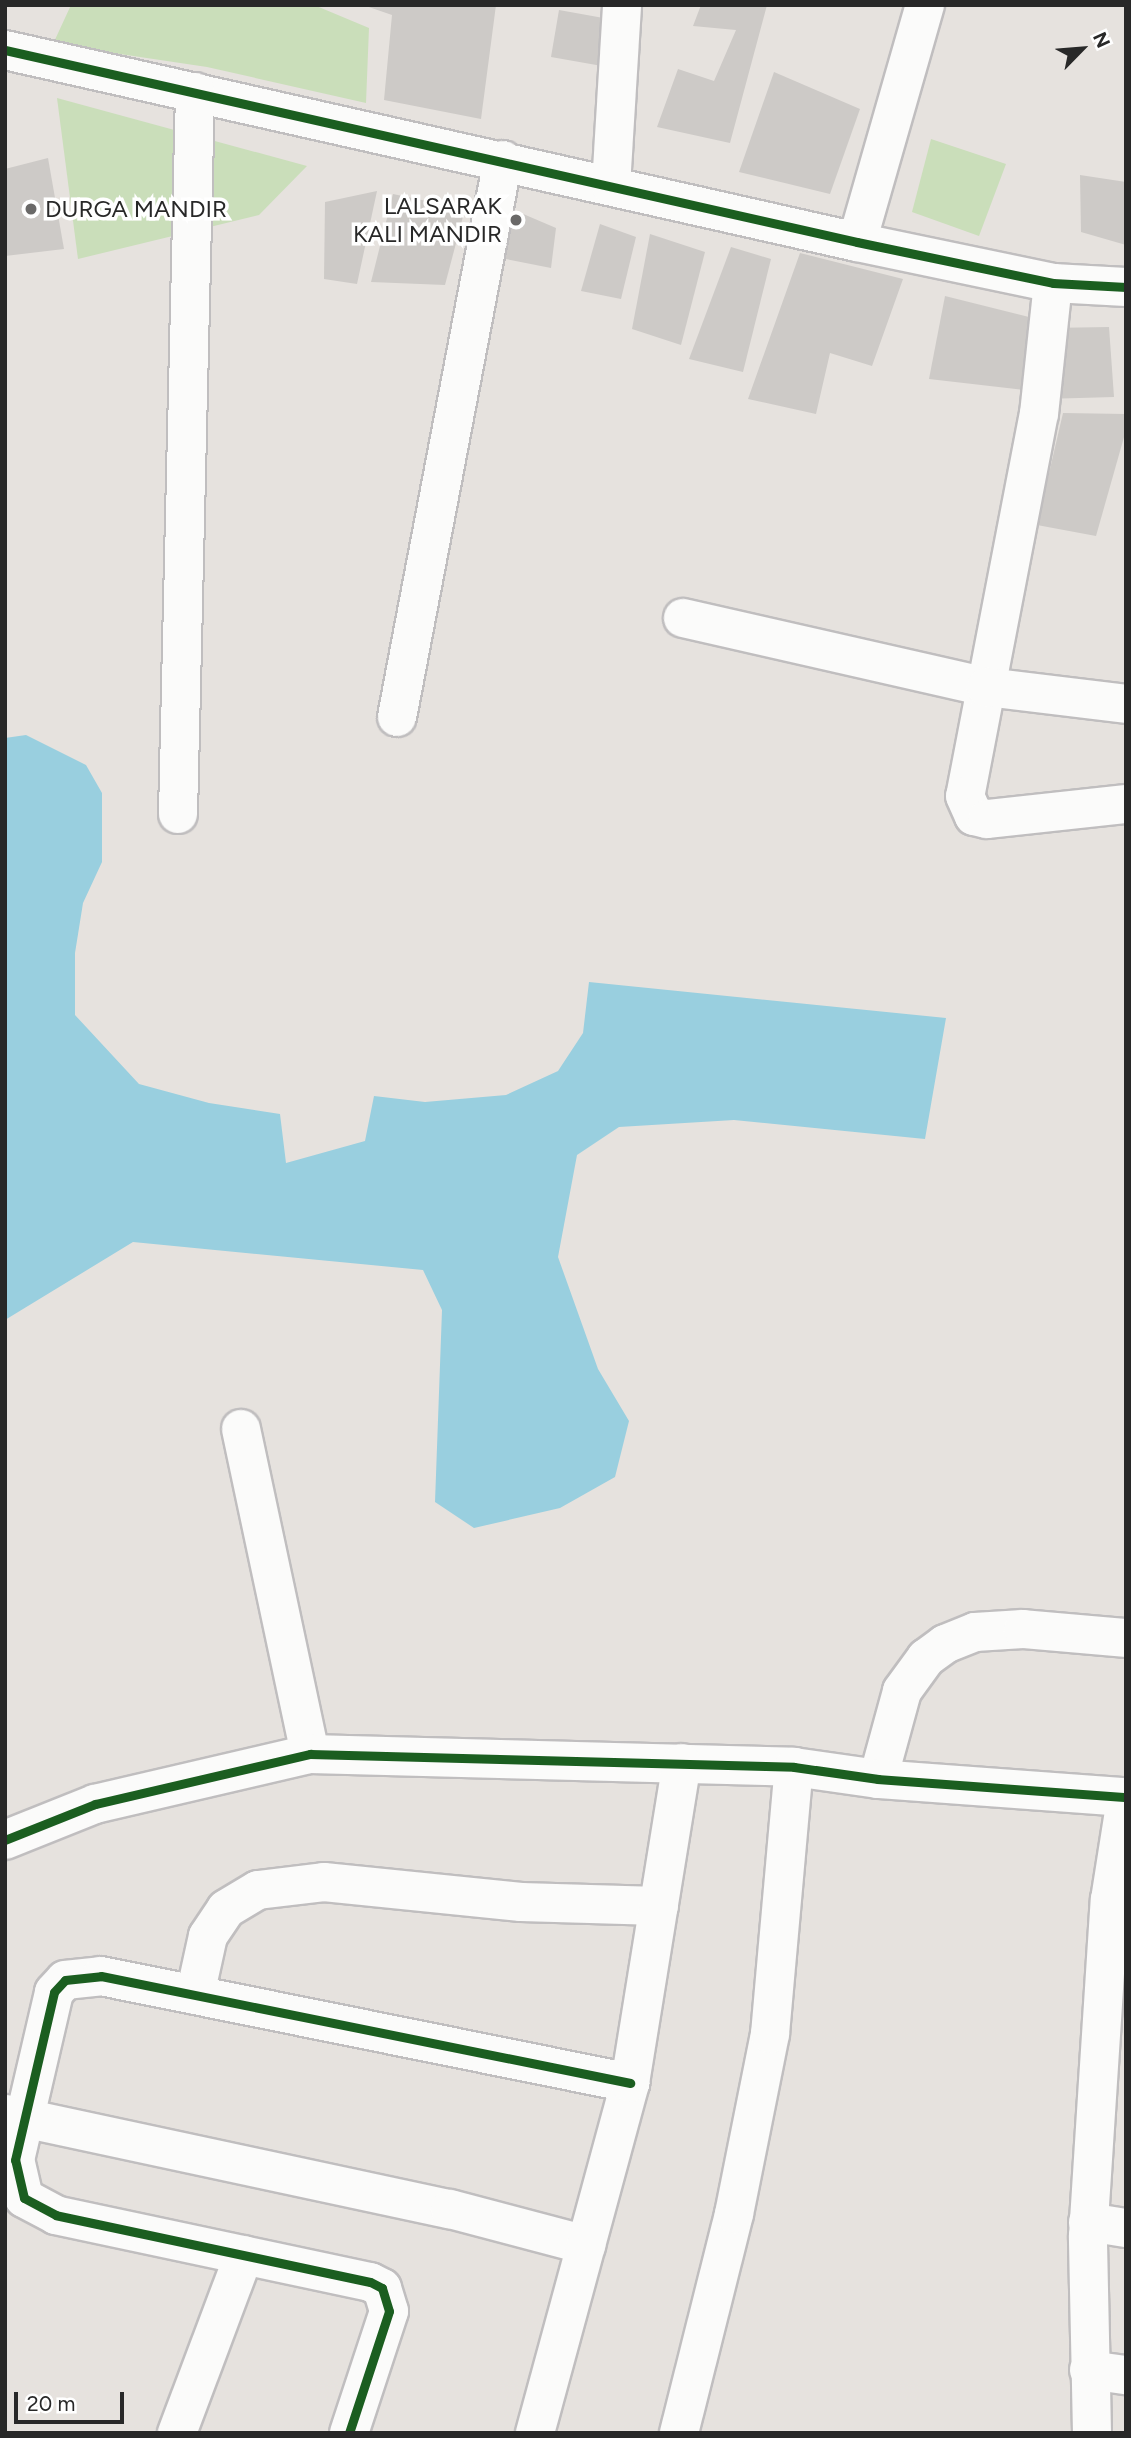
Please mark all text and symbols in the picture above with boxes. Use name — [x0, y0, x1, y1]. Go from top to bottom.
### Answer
north arrow — [1047, 14, 1117, 84]
text: N — [1088, 28, 1115, 51]
place label: LALSARAK KALI MANDIR — [353, 192, 502, 248]
place label: DURGA MANDIR — [45, 195, 227, 223]
marker: DURGA MANDIR — [23, 201, 39, 217]
marker: LALSARAK KALI MANDIR — [508, 212, 524, 228]
scale bar — [18, 2378, 128, 2422]
text: 20 m — [27, 2391, 75, 2416]

